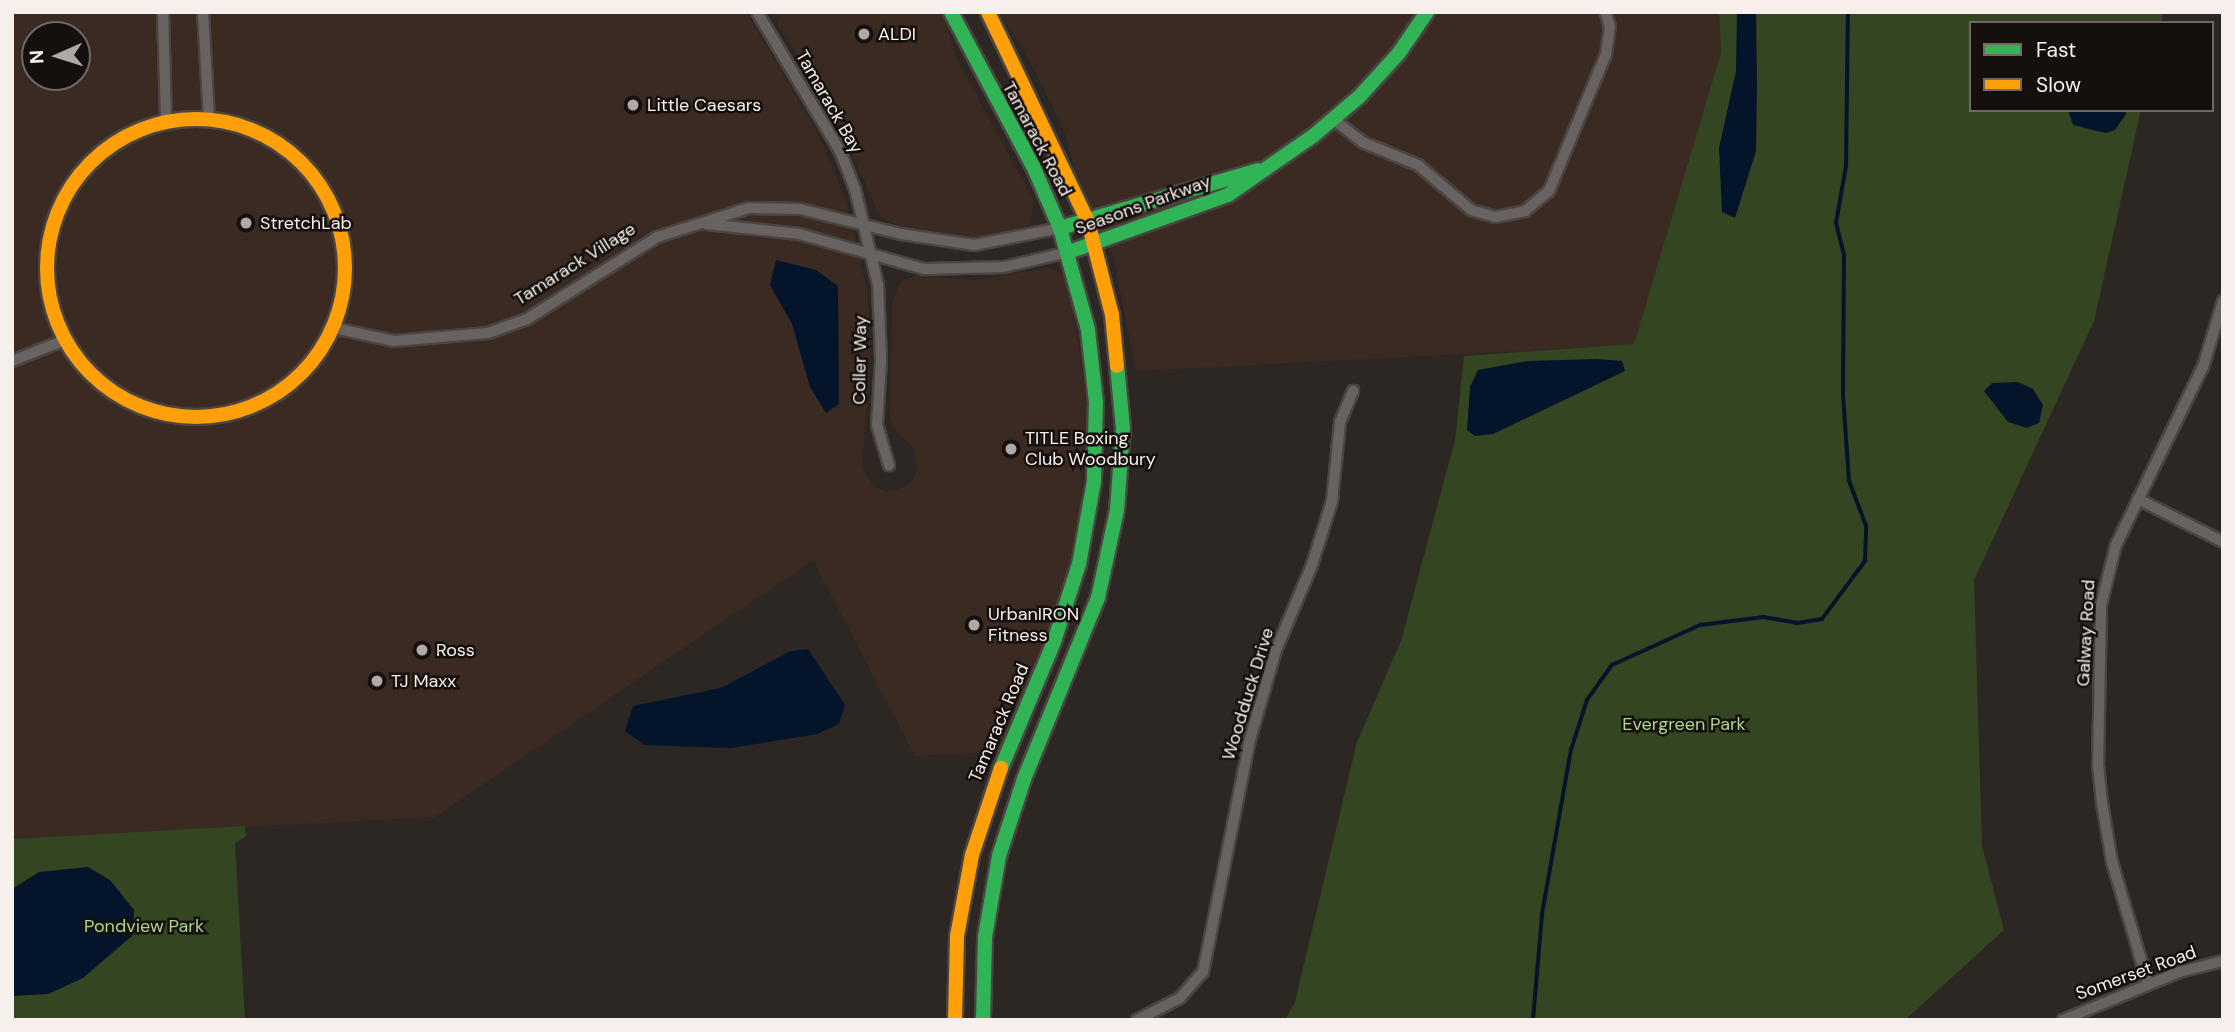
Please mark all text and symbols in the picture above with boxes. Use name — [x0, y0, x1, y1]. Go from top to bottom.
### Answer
north arrow — [21, 21, 91, 91]
legend — [1969, 21, 2214, 112]
place label: ALDI — [878, 23, 916, 45]
marker: ALDI — [856, 26, 872, 42]
text: Fast — [2036, 36, 2076, 64]
street label: Tamarack Bay — [791, 47, 867, 157]
text: N — [24, 49, 49, 65]
text: Slow — [2036, 71, 2081, 99]
street label: Tamarack Road — [998, 78, 1076, 200]
place label: Little Caesars — [647, 94, 761, 116]
marker: Little Caesars — [625, 97, 641, 113]
street label: Seasons Parkway — [1072, 170, 1214, 240]
place label: StretchLab — [260, 212, 352, 234]
marker: StretchLab — [238, 215, 254, 231]
street label: Tamarack Village — [510, 218, 640, 310]
street label: Coller Way — [848, 315, 872, 405]
place label: TITLE Boxing Club Woodbury — [1025, 428, 1156, 471]
marker: TITLE Boxing Club Woodbury — [1003, 441, 1019, 457]
street label: Galway Road — [2072, 579, 2100, 687]
place label: UrbanIRON Fitness — [988, 604, 1079, 646]
marker: UrbanIRON Fitness — [966, 617, 982, 633]
street label: Woodduck Drive — [1218, 625, 1278, 763]
place label: Ross — [436, 639, 475, 661]
marker: Ross — [414, 642, 430, 658]
street label: Tamarack Road — [964, 660, 1034, 786]
place label: TJ Maxx — [391, 670, 456, 692]
marker: TJ Maxx — [369, 673, 385, 689]
park label: Evergreen Park — [1622, 713, 1746, 735]
park label: Pondview Park — [84, 915, 204, 937]
street label: Somerset Road — [2073, 941, 2199, 1005]

